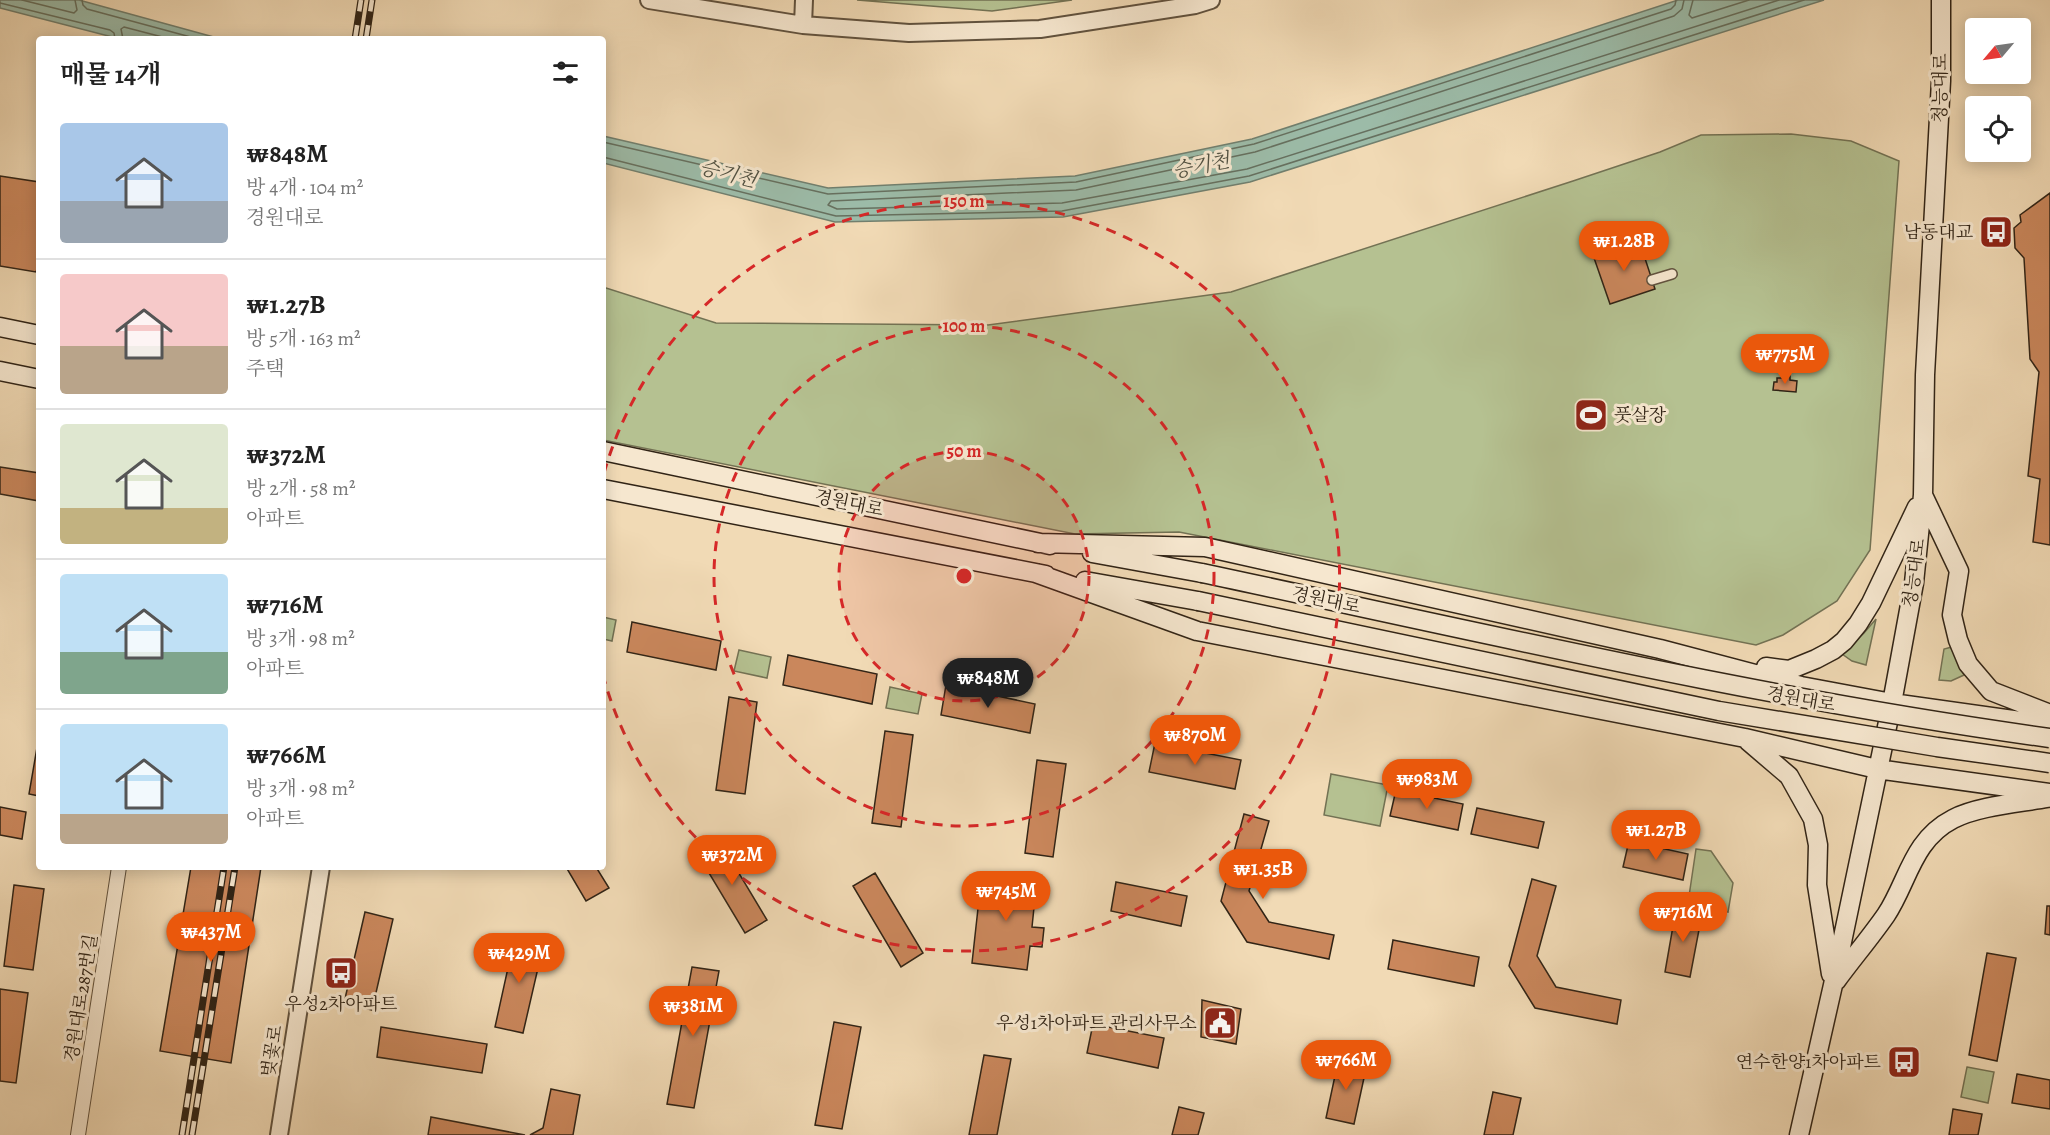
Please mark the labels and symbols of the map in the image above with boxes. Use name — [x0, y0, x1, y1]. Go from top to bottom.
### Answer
north arrow — [1965, 18, 2031, 84]
street label: 청능대로 — [1927, 53, 1953, 123]
water label: 승기천 — [1170, 146, 1234, 184]
water label: 승기천 — [696, 153, 761, 194]
text: 150 m — [943, 189, 985, 213]
bus stop icon: 남동대교 — [1978, 214, 2014, 250]
place label: 남동대교 — [1903, 220, 1974, 244]
pin: ₩1.28B — [1575, 221, 1673, 272]
text: 100 m — [943, 314, 985, 338]
pin: ₩775M — [1743, 334, 1827, 385]
sports icon: 풋살장 — [1573, 397, 1609, 433]
place label: 풋살장 — [1614, 403, 1667, 427]
text: 50 m — [947, 439, 981, 463]
street label: 경원대로 — [812, 484, 886, 522]
street label: 청능대로 — [1897, 537, 1931, 609]
centre of rings — [954, 566, 974, 586]
street label: 경원대로 — [1289, 581, 1363, 619]
pin: ₩848M — [946, 658, 1030, 709]
street label: 경원대로 — [1765, 681, 1837, 717]
pin: ₩870M — [1153, 715, 1237, 766]
pin: ₩983M — [1385, 759, 1469, 810]
pin: ₩1.27B — [1607, 810, 1705, 861]
pin: ₩372M — [690, 835, 774, 886]
pin: ₩1.35B — [1214, 849, 1312, 900]
pin: ₩745M — [964, 871, 1048, 922]
pin: ₩716M — [1641, 892, 1725, 943]
pin: ₩437M — [169, 912, 253, 963]
street label: 경원대로287번길 — [59, 932, 103, 1064]
pin: ₩429M — [477, 933, 561, 984]
bus stop icon: 우성2차아파트 — [323, 955, 359, 991]
pin: ₩381M — [651, 986, 735, 1037]
place label: 우성2차아파트 — [285, 992, 398, 1016]
public building icon: 우성1차아파트 관리사무소 — [1202, 1005, 1238, 1041]
place label: 우성1차아파트 관리사무소 — [996, 1011, 1197, 1035]
street label: 벚꽃로 — [256, 1023, 288, 1079]
pin: ₩766M — [1304, 1040, 1388, 1091]
bus stop icon: 연수한양1차아파트 — [1886, 1044, 1922, 1080]
place label: 연수한양1차아파트 — [1736, 1050, 1882, 1074]

